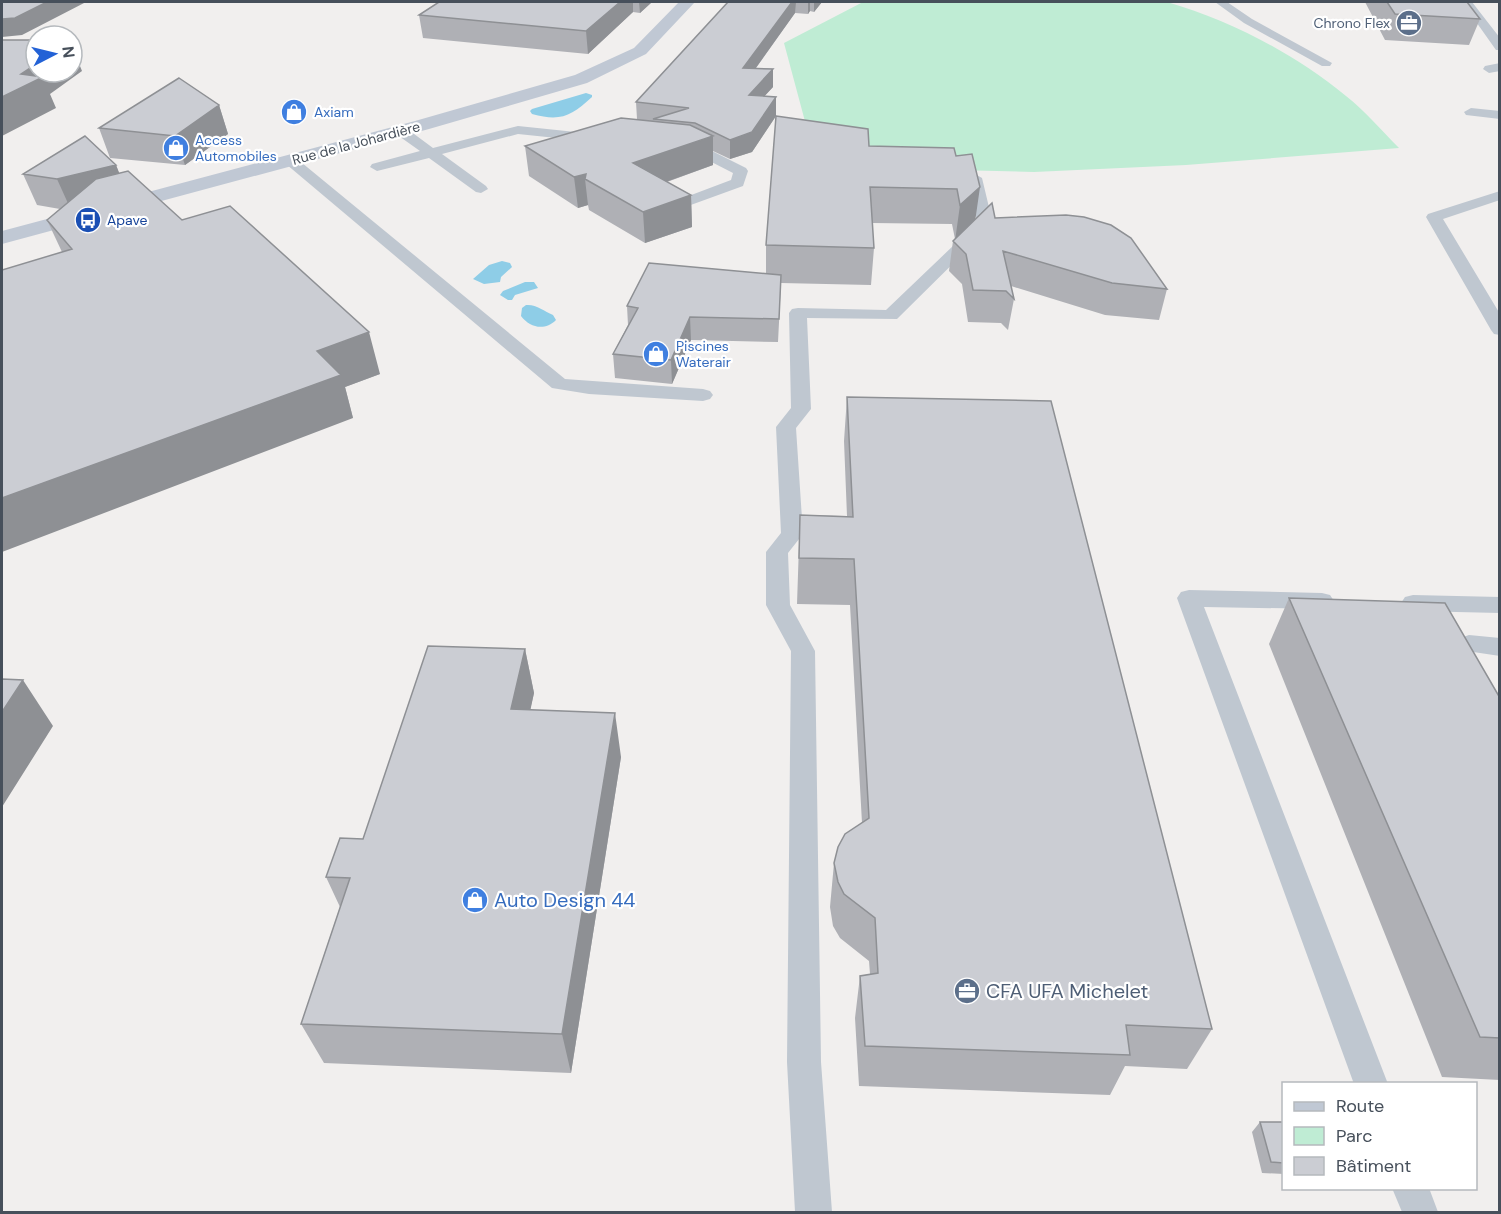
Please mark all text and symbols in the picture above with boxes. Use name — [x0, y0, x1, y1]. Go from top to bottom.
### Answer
office icon: Chrono Flex — [1394, 8, 1424, 38]
place label: Chrono Flex — [1313, 14, 1390, 32]
north arrow — [24, 24, 84, 84]
text: N — [57, 45, 80, 59]
shop icon: Axiam — [279, 97, 309, 127]
place label: Axiam — [314, 103, 354, 121]
street label: Rue de la Johardière — [290, 117, 422, 169]
place label: Access Automobiles — [195, 131, 277, 165]
shop icon: Access Automobiles — [161, 133, 191, 163]
bus stop icon: Apave — [73, 205, 103, 235]
place label: Apave — [107, 211, 147, 229]
place label: Piscines Waterair — [676, 337, 731, 371]
shop icon: Piscines Waterair — [641, 339, 671, 369]
shop icon: Auto Design 44 — [460, 885, 490, 915]
place label: Auto Design 44 — [494, 887, 635, 913]
office icon: CFA UFA Michelet — [952, 976, 982, 1006]
place label: CFA UFA Michelet — [986, 978, 1149, 1004]
legend — [1282, 1082, 1477, 1190]
text: Route — [1336, 1094, 1384, 1118]
text: Parc — [1336, 1124, 1372, 1148]
text: Bâtiment — [1336, 1154, 1411, 1178]

